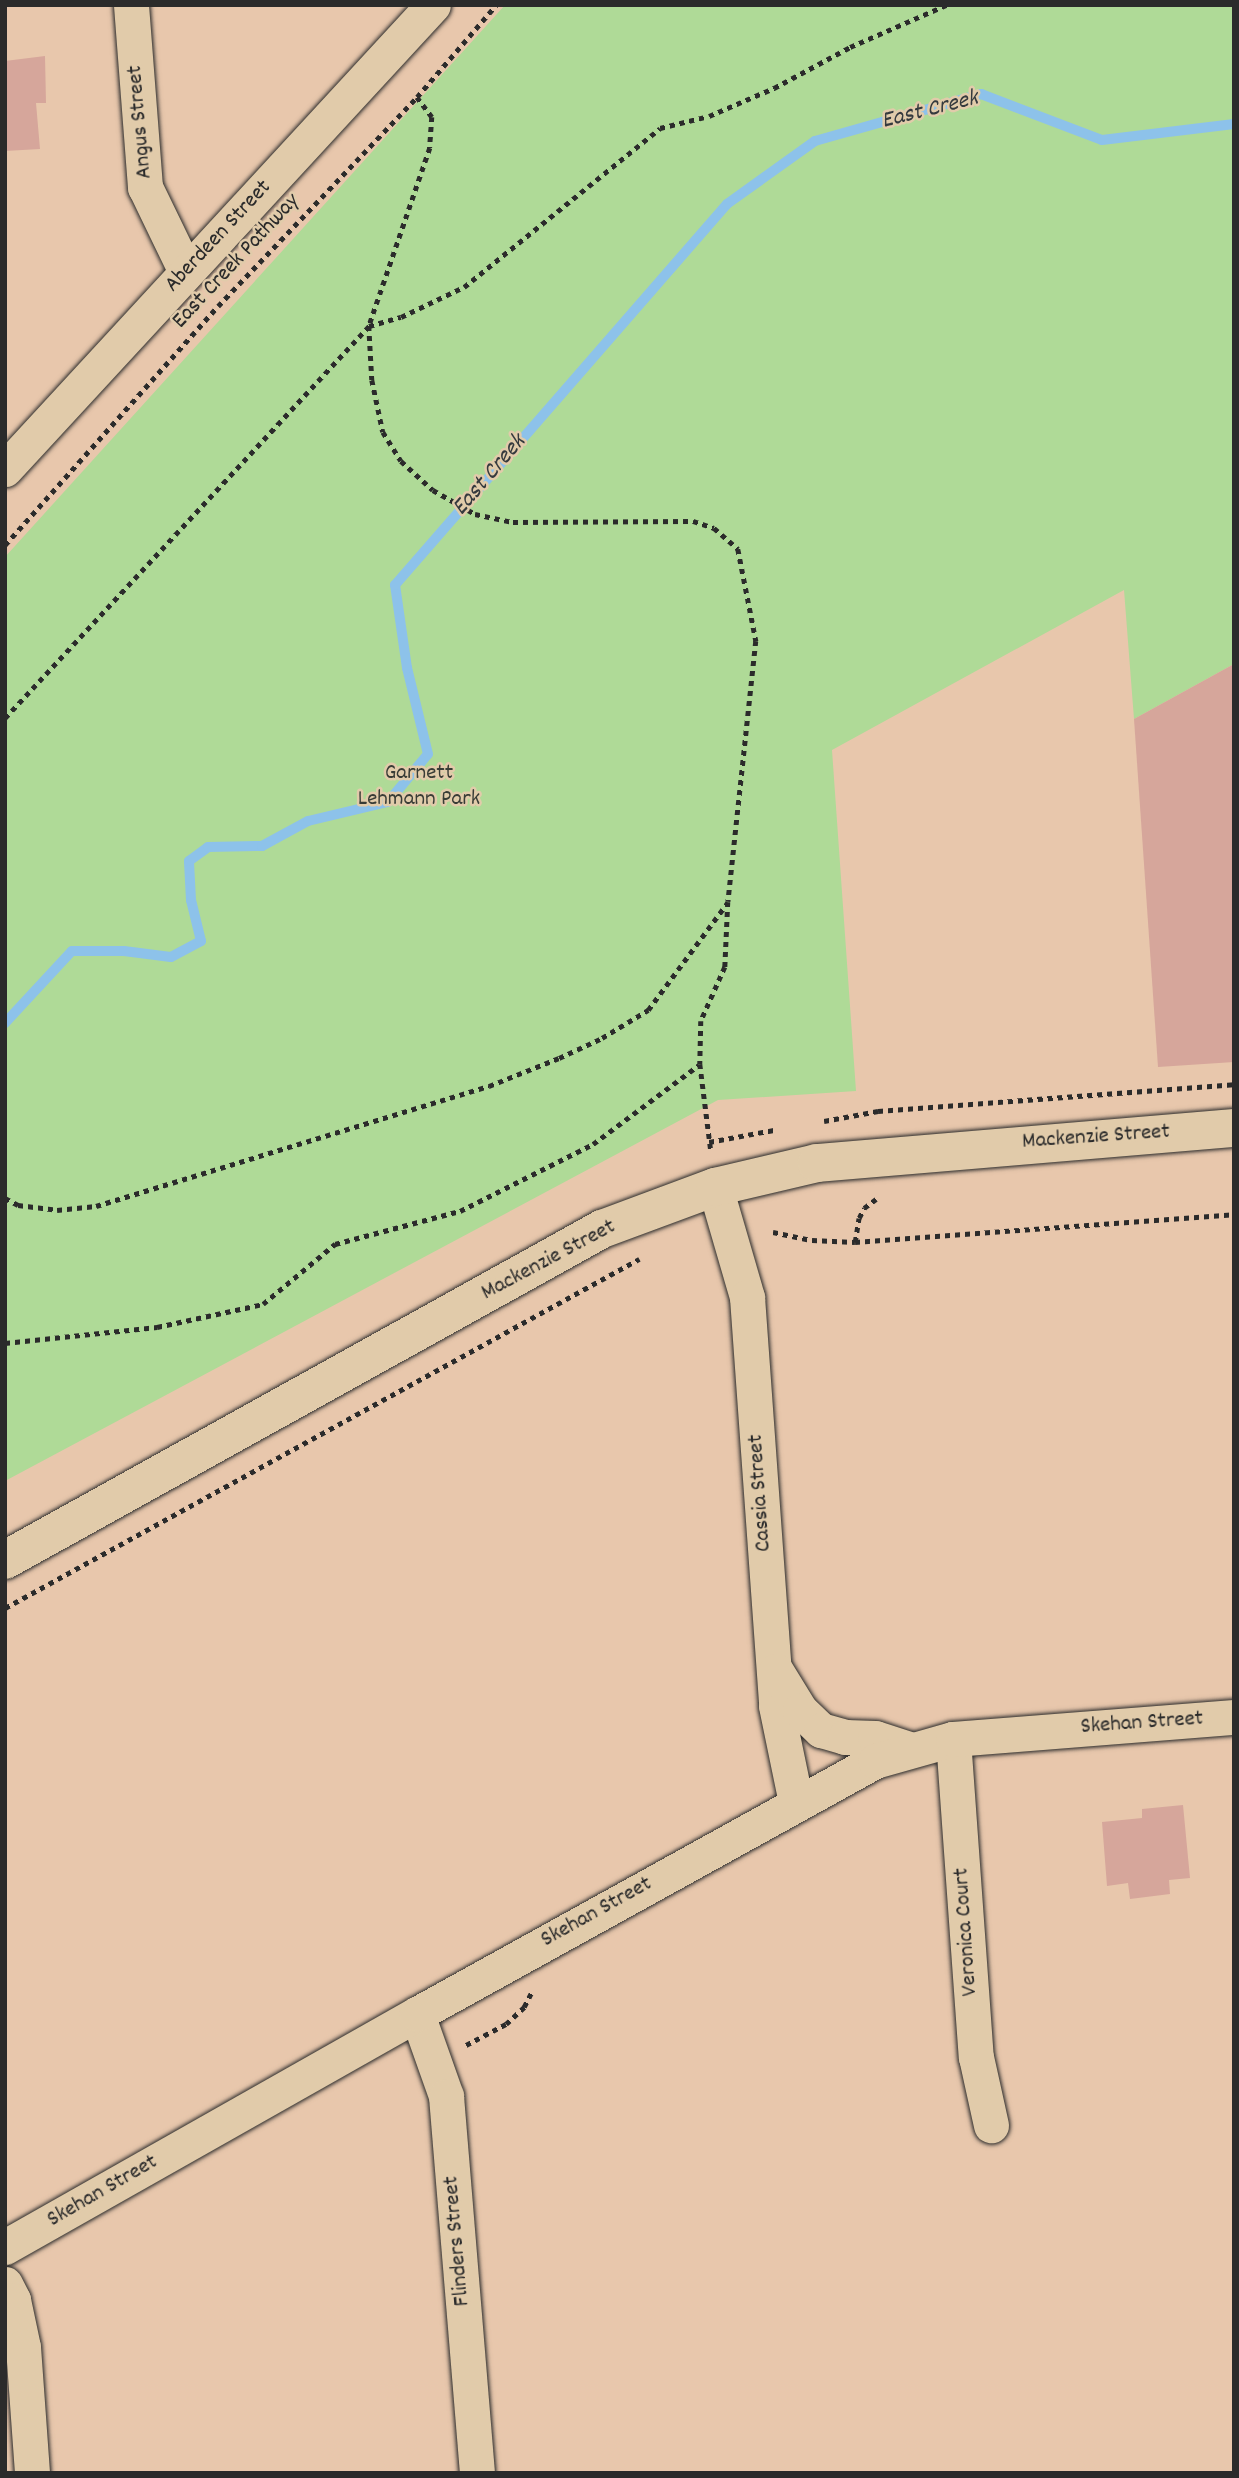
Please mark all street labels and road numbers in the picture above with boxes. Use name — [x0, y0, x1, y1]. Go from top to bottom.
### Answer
street label: Angus Street — [122, 64, 160, 180]
street label: Aberdeen Street — [160, 175, 278, 299]
street label: East Creek Pathway — [167, 189, 307, 335]
street label: Mackenzie Street — [1021, 1119, 1171, 1157]
street label: Mackenzie Street — [477, 1214, 621, 1308]
street label: Cassia Street — [743, 1433, 779, 1553]
street label: Skehan Street — [1080, 1706, 1204, 1742]
street label: Veronica Court — [949, 1867, 985, 1997]
street label: Skehan Street — [537, 1871, 657, 1955]
street label: Skehan Street — [43, 2149, 163, 2235]
street label: Flinders Street — [439, 2175, 477, 2307]

